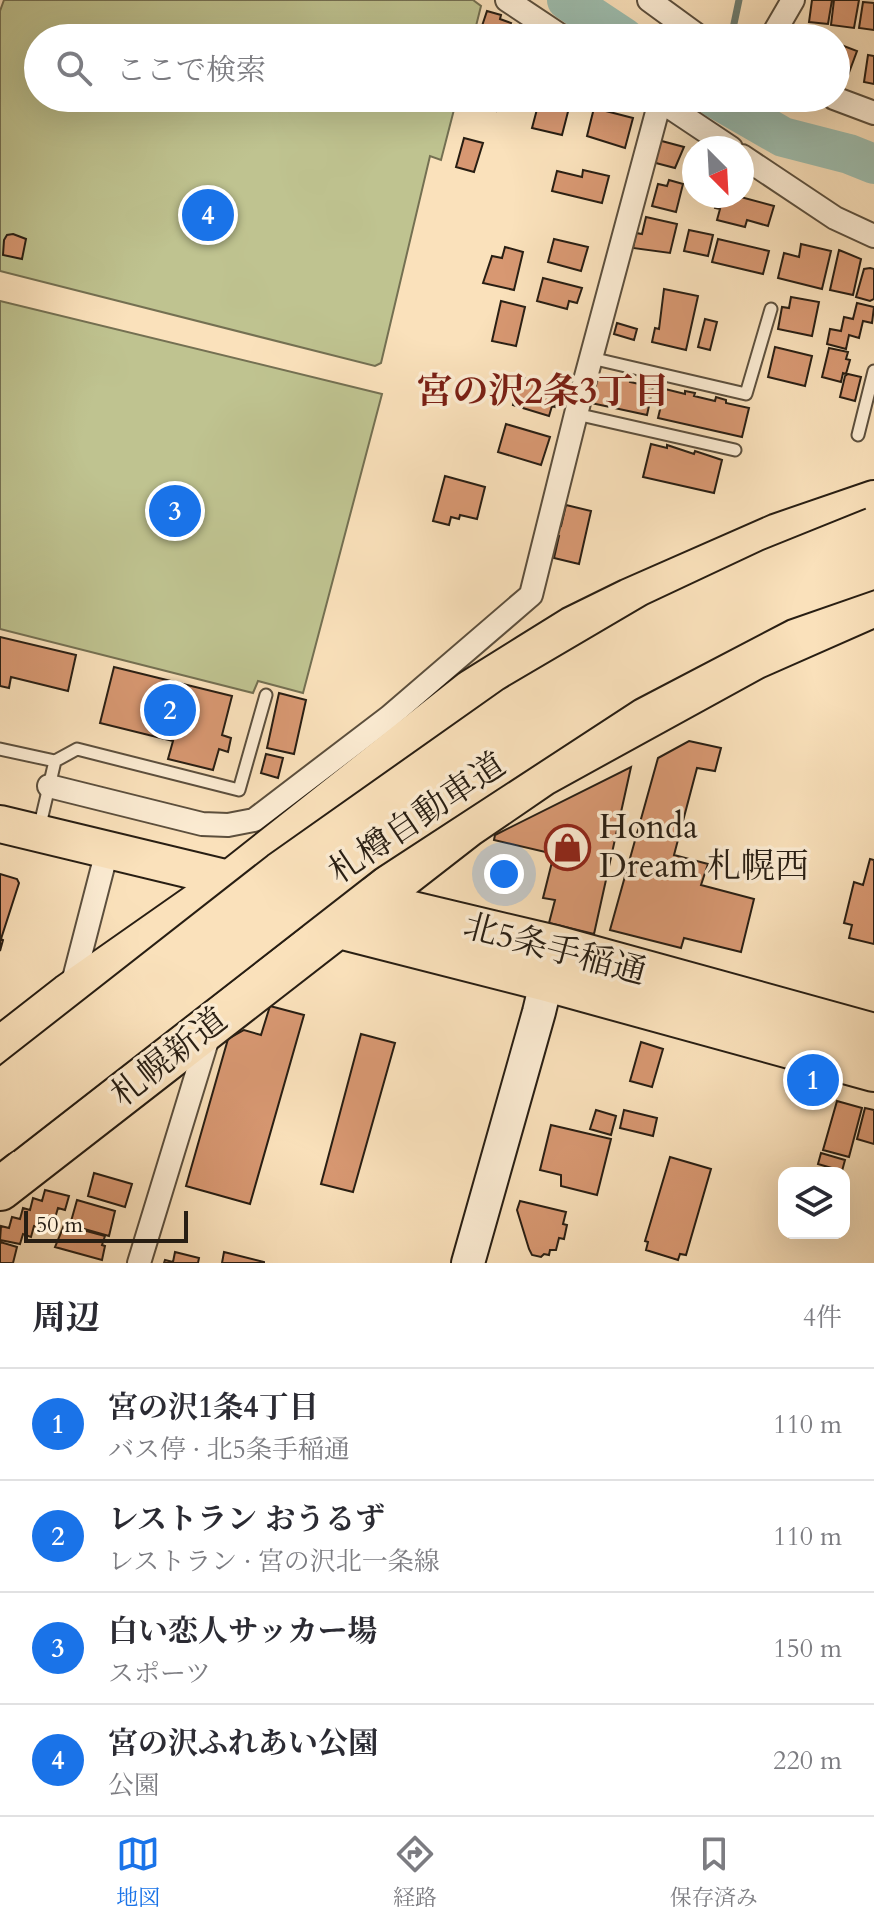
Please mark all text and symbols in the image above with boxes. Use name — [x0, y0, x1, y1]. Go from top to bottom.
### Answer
search box — [24, 24, 850, 112]
icon: search — [52, 46, 96, 90]
text: ここで検索 — [116, 50, 266, 91]
north arrow — [682, 136, 754, 208]
pin: 4 — [182, 185, 234, 245]
district label: 宮の沢2条3丁目 — [417, 367, 669, 416]
pin: 3 — [149, 481, 201, 541]
pin: 2 — [144, 680, 196, 740]
street label: 札樽自動車道 — [320, 742, 514, 894]
place label: Honda Dream 札幌西 — [599, 804, 809, 889]
shop icon: Honda Dream 札幌西 — [544, 823, 592, 871]
your location — [484, 854, 524, 894]
street label: 北5条手稲通 — [459, 903, 651, 995]
street label: 札幌新道 — [101, 997, 237, 1117]
pin: 1 — [787, 1050, 839, 1110]
map controls — [778, 1167, 850, 1239]
button: layers — [778, 1167, 850, 1239]
scale bar — [24, 1207, 188, 1243]
text: 50 m — [36, 1210, 83, 1240]
text: 周辺 — [32, 1295, 100, 1341]
text: 4件 — [803, 1300, 842, 1335]
text: 宮の沢1条4丁目 — [108, 1387, 319, 1428]
text: 1 — [51, 1407, 65, 1442]
text: 110 m — [773, 1407, 842, 1442]
text: バス停 · 北5条手稲通 — [108, 1432, 350, 1467]
text: レストラン おうるず — [108, 1499, 385, 1540]
text: 2 — [51, 1519, 65, 1554]
text: 110 m — [773, 1519, 842, 1554]
text: レストラン · 宮の沢北一条線 — [108, 1544, 440, 1579]
text: 白い恋人サッカー場 — [108, 1611, 377, 1652]
text: 3 — [51, 1631, 65, 1666]
text: 150 m — [773, 1631, 842, 1666]
text: スポーツ — [108, 1656, 211, 1691]
text: 宮の沢ふれあい公園 — [108, 1723, 378, 1764]
text: 4 — [51, 1743, 65, 1778]
text: 220 m — [773, 1743, 842, 1778]
text: 公園 — [108, 1768, 160, 1803]
tab: 地図 — [116, 1832, 160, 1913]
tab: 経路 — [393, 1832, 437, 1913]
tab: 保存済み — [670, 1832, 758, 1913]

